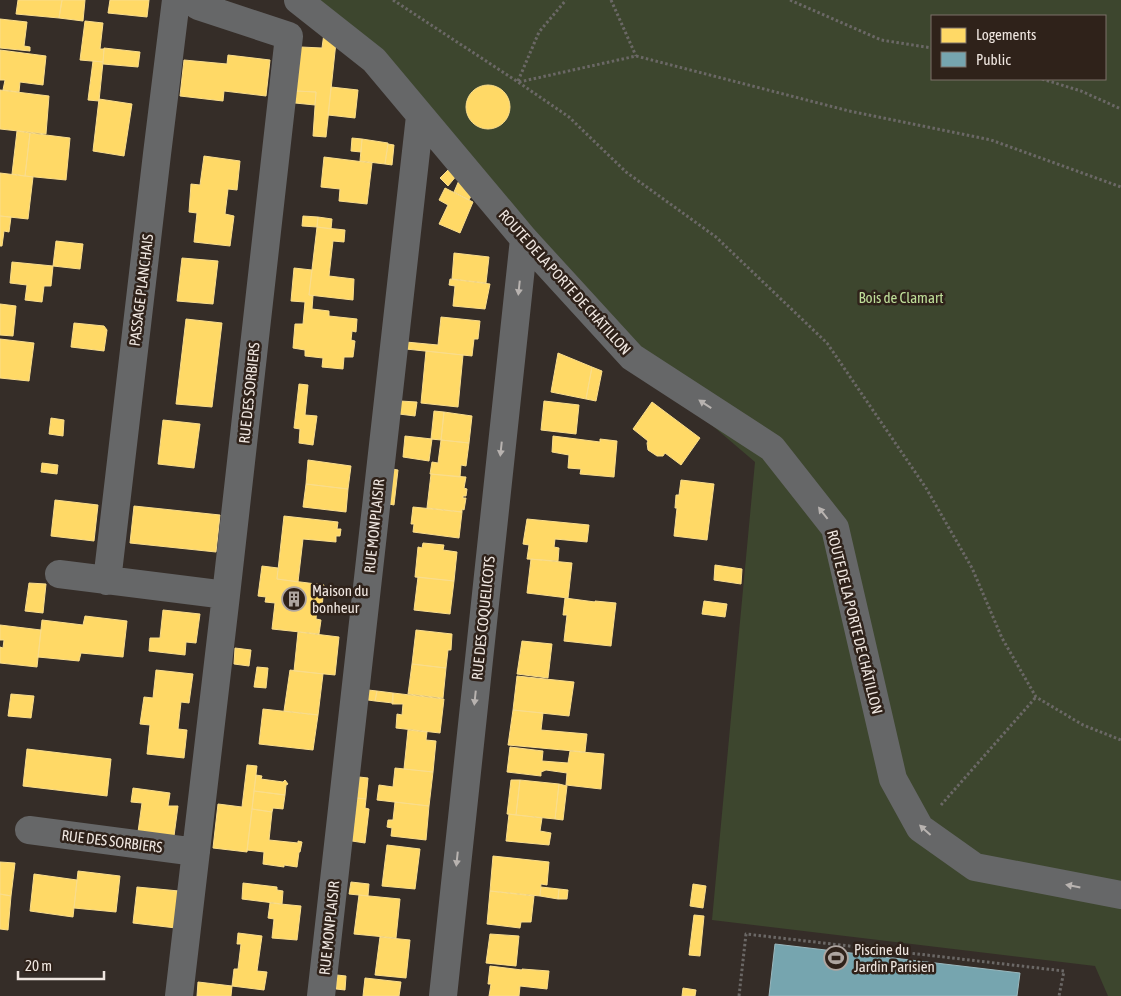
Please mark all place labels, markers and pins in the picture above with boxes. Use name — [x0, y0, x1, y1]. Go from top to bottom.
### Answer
place label: Maison du bonheur — [312, 582, 369, 616]
building icon: Maison du bonheur — [281, 586, 307, 612]
place label: Piscine du Jardin Parisien — [854, 941, 935, 975]
sports icon: Piscine du Jardin Parisien — [823, 945, 849, 971]

